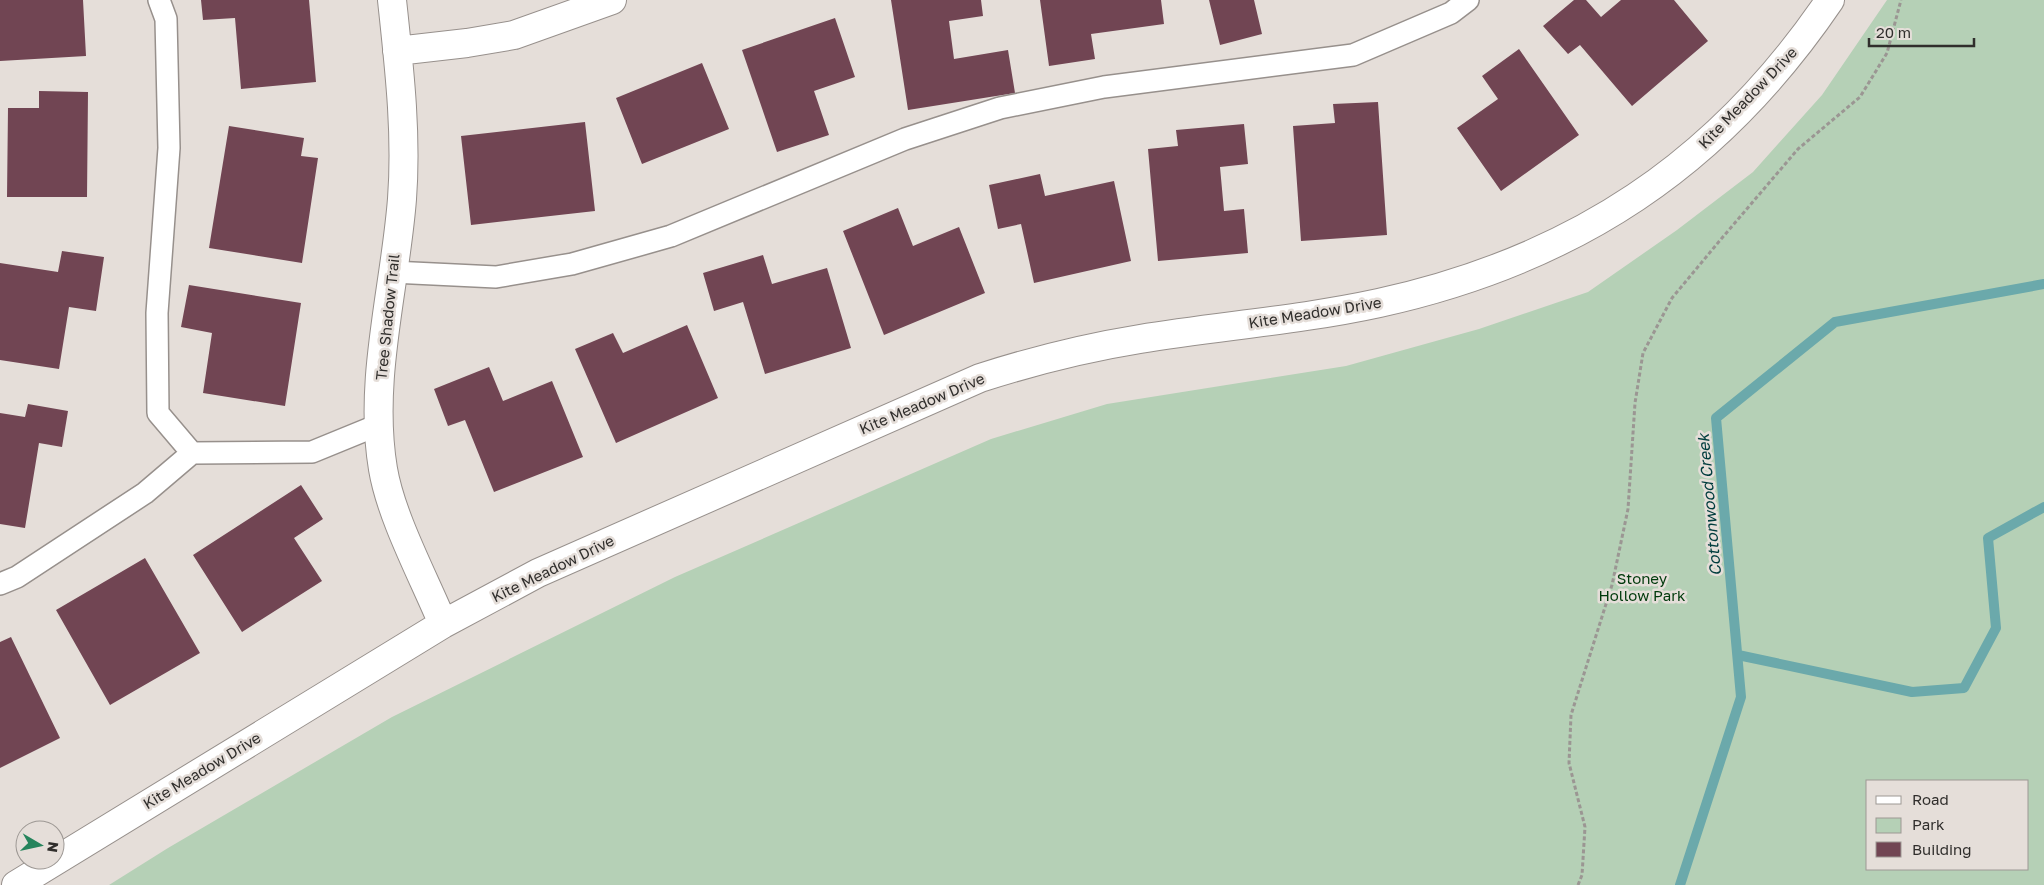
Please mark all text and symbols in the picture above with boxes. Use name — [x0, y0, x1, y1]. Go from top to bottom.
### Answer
scale bar — [1869, 15, 1974, 47]
text: 20 m — [1876, 23, 1911, 41]
street label: Kite Meadow Drive — [1694, 43, 1801, 152]
street label: Tree Shadow Trail — [371, 253, 403, 381]
street label: Kite Meadow Drive — [1247, 293, 1383, 331]
street label: Kite Meadow Drive — [856, 368, 987, 438]
water label: Cottonwood Creek — [1693, 431, 1725, 577]
street label: Kite Meadow Drive — [488, 531, 617, 606]
park label: Stoney Hollow Park — [1598, 569, 1686, 604]
street label: Kite Meadow Drive — [139, 728, 264, 812]
legend — [1866, 780, 2029, 870]
text: Road — [1912, 790, 1949, 808]
text: Park — [1912, 815, 1945, 833]
north arrow — [15, 820, 65, 870]
text: Building — [1912, 840, 1972, 858]
text: N — [44, 841, 63, 854]

